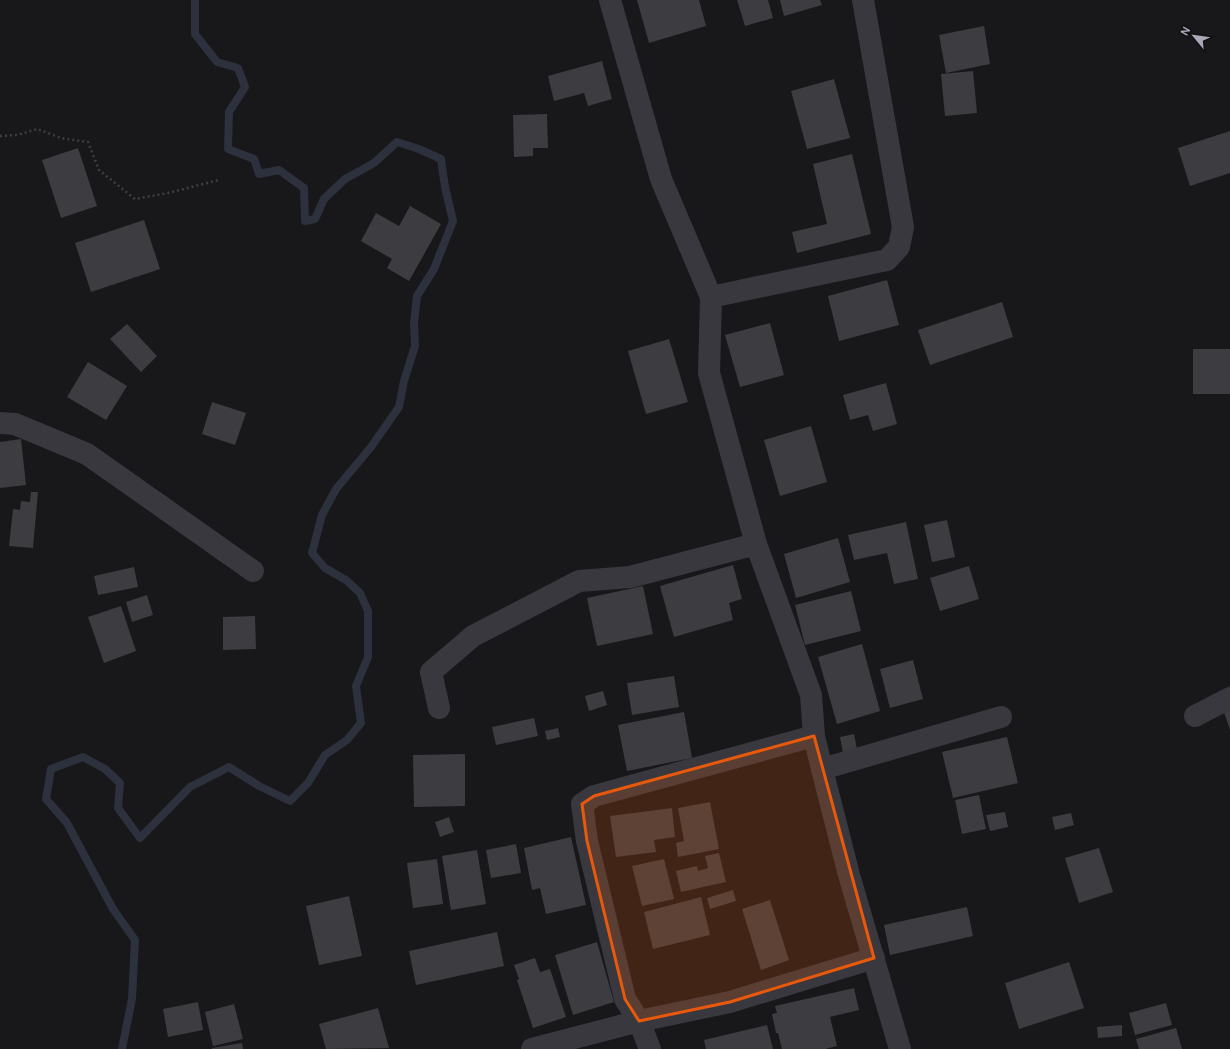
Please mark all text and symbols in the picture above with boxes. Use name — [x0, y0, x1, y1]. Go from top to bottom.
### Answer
north arrow — [1174, 16, 1214, 56]
text: N — [1177, 24, 1193, 38]

